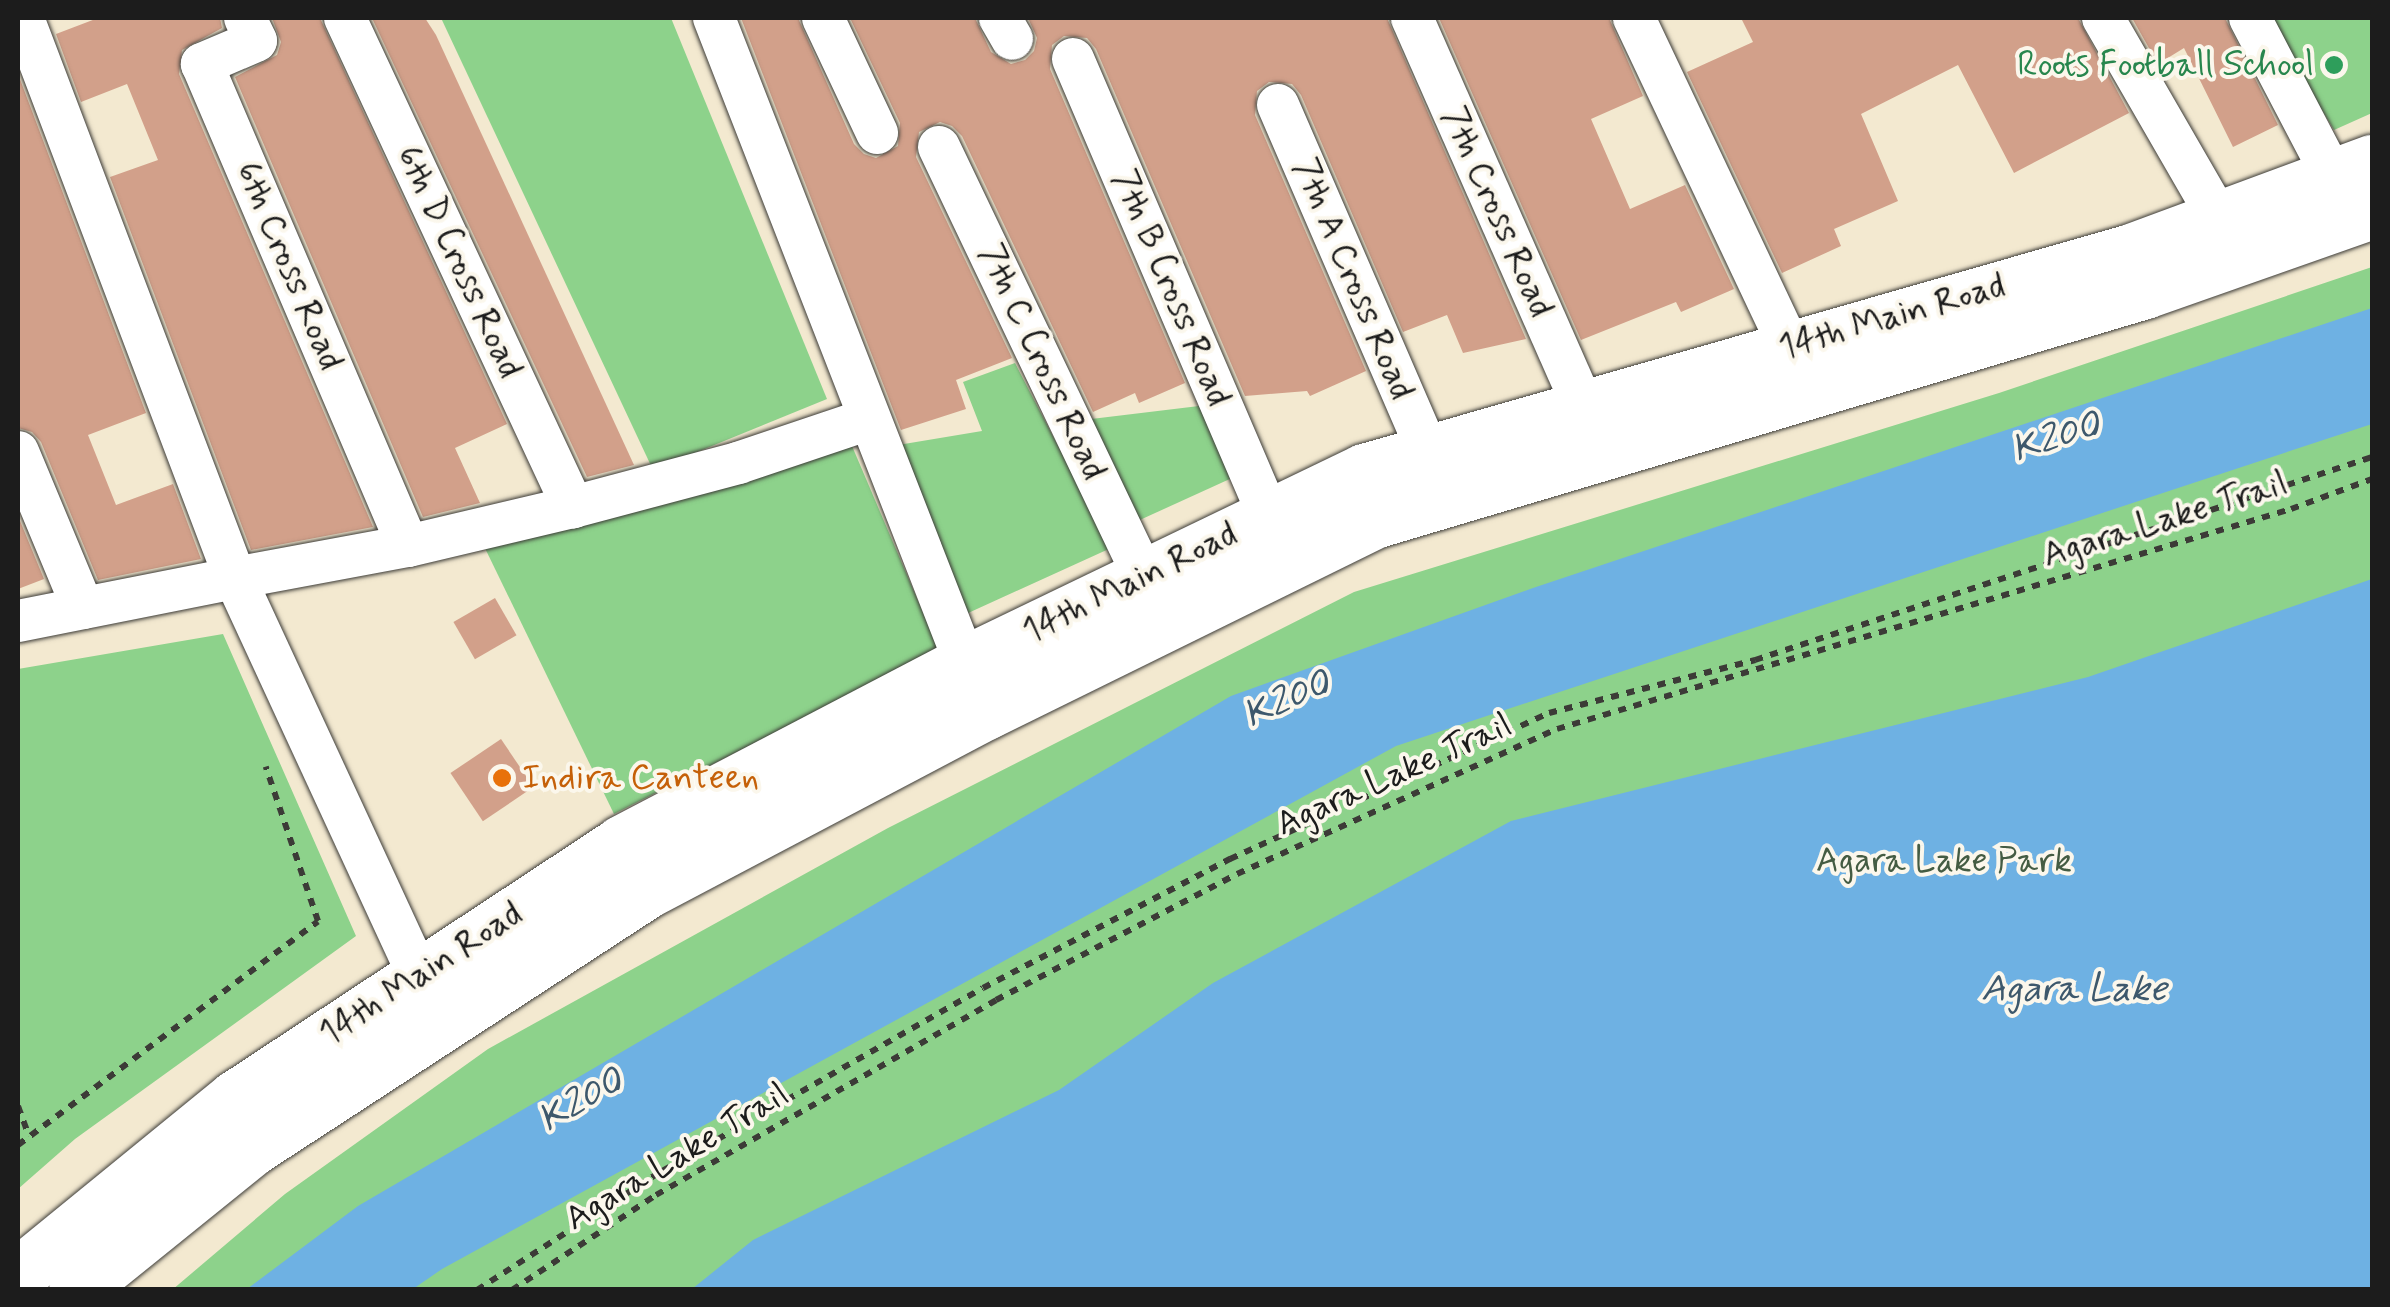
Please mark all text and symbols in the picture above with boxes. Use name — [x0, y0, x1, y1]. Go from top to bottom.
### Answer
place label: Roots Football School — [2018, 44, 2314, 86]
marker: Roots Football School — [2323, 54, 2345, 76]
street label: 7th Cross Road — [1432, 101, 1562, 323]
street label: 6th D Cross Road — [386, 138, 532, 386]
street label: 7th A Cross Road — [1284, 153, 1422, 405]
street label: 6th Cross Road — [227, 156, 351, 376]
street label: 7th B Cross Road — [1102, 162, 1240, 414]
street label: 7th C Cross Road — [968, 236, 1116, 488]
street label: 14th Main Road — [1775, 265, 2009, 369]
water label: K200 — [2006, 402, 2106, 474]
street label: Agara Lake Trail — [2041, 464, 2289, 576]
street label: 14th Main Road — [1017, 513, 1243, 653]
water label: K200 — [1237, 661, 1337, 739]
street label: Agara Lake Trail — [1273, 706, 1515, 844]
place label: Indira Canteen — [522, 757, 759, 799]
marker: Indira Canteen — [491, 767, 513, 789]
park label: Agara Lake Park — [1817, 840, 2071, 882]
street label: 14th Main Road — [312, 893, 530, 1055]
water label: Agara Lake — [1979, 967, 2169, 1013]
water label: K200 — [531, 1059, 631, 1143]
street label: Agara Lake Trail — [560, 1075, 794, 1239]

